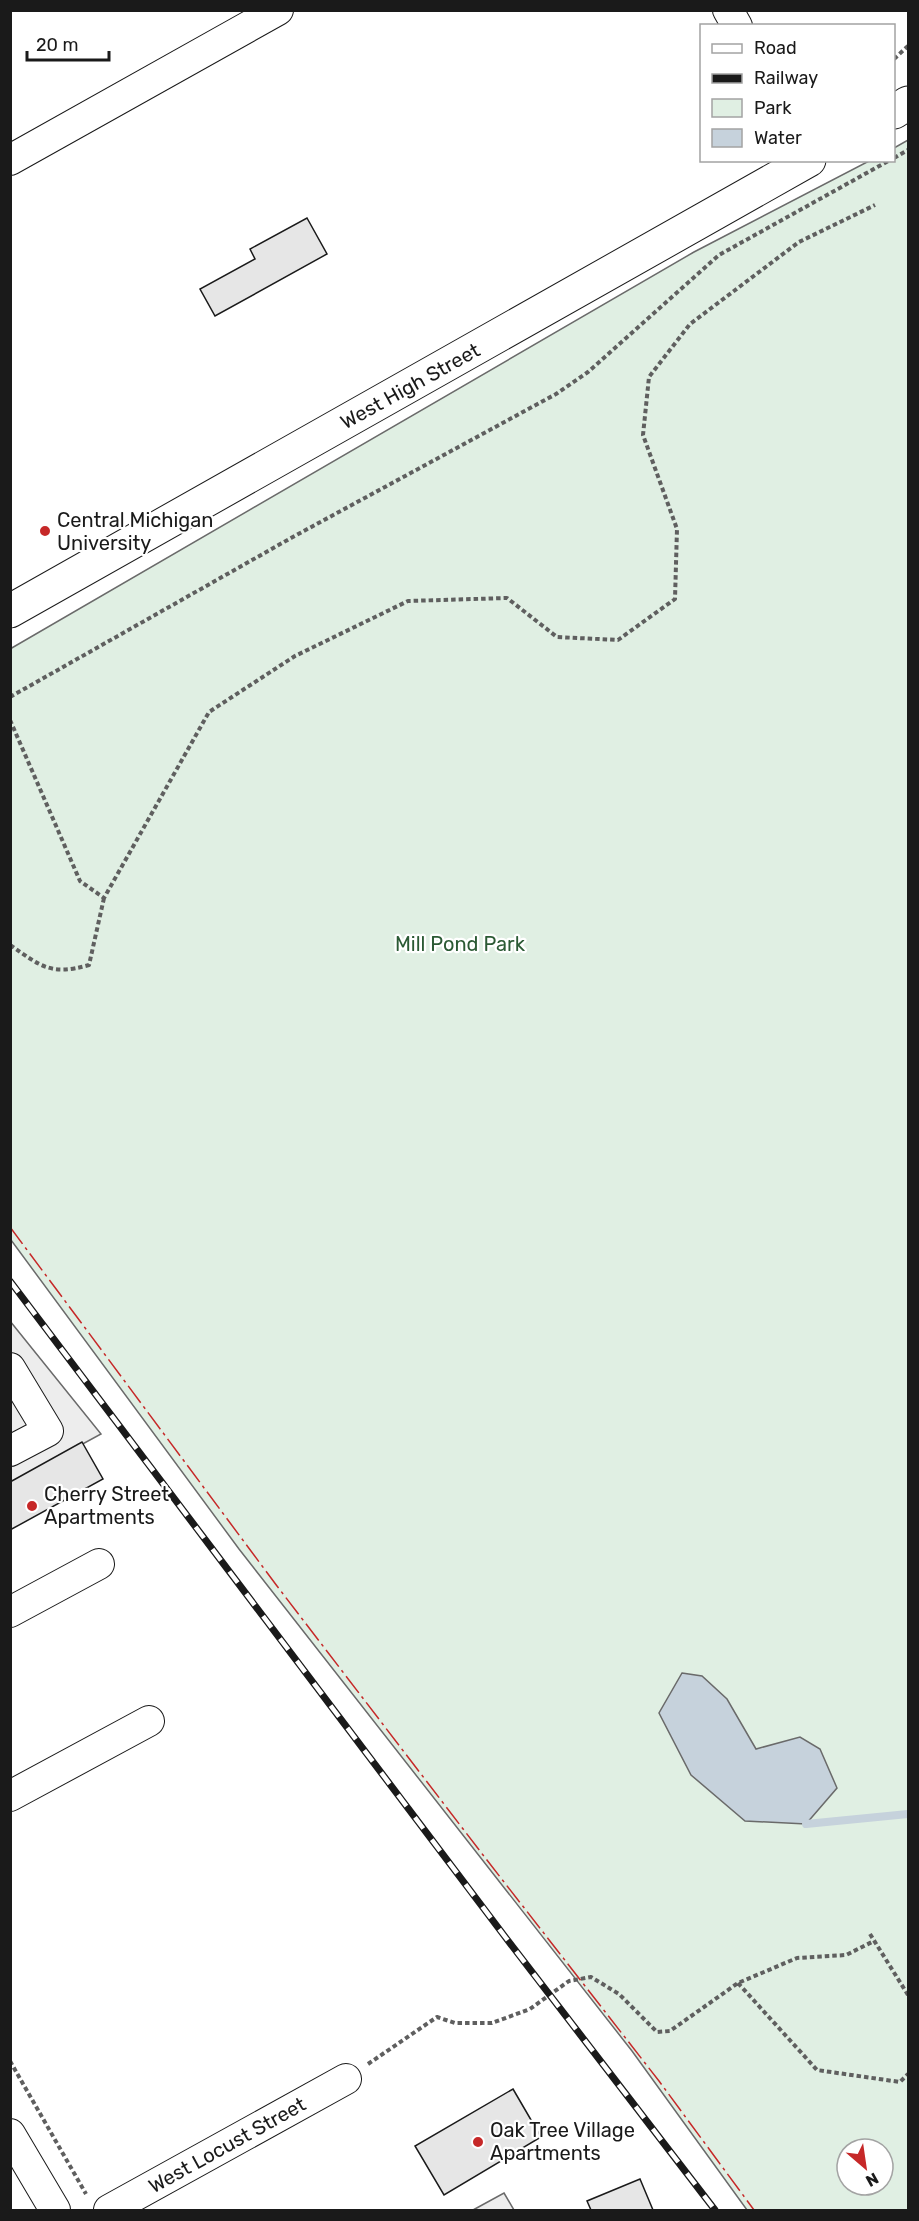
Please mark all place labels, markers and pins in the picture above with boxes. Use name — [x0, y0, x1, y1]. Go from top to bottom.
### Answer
place label: Central Michigan University — [57, 508, 213, 555]
marker: Central Michigan University — [38, 524, 52, 538]
place label: Cherry Street Apartments — [44, 1482, 169, 1529]
marker: Cherry Street Apartments — [25, 1499, 39, 1513]
place label: Oak Tree Village Apartments — [490, 2118, 635, 2165]
marker: Oak Tree Village Apartments — [471, 2135, 485, 2149]

